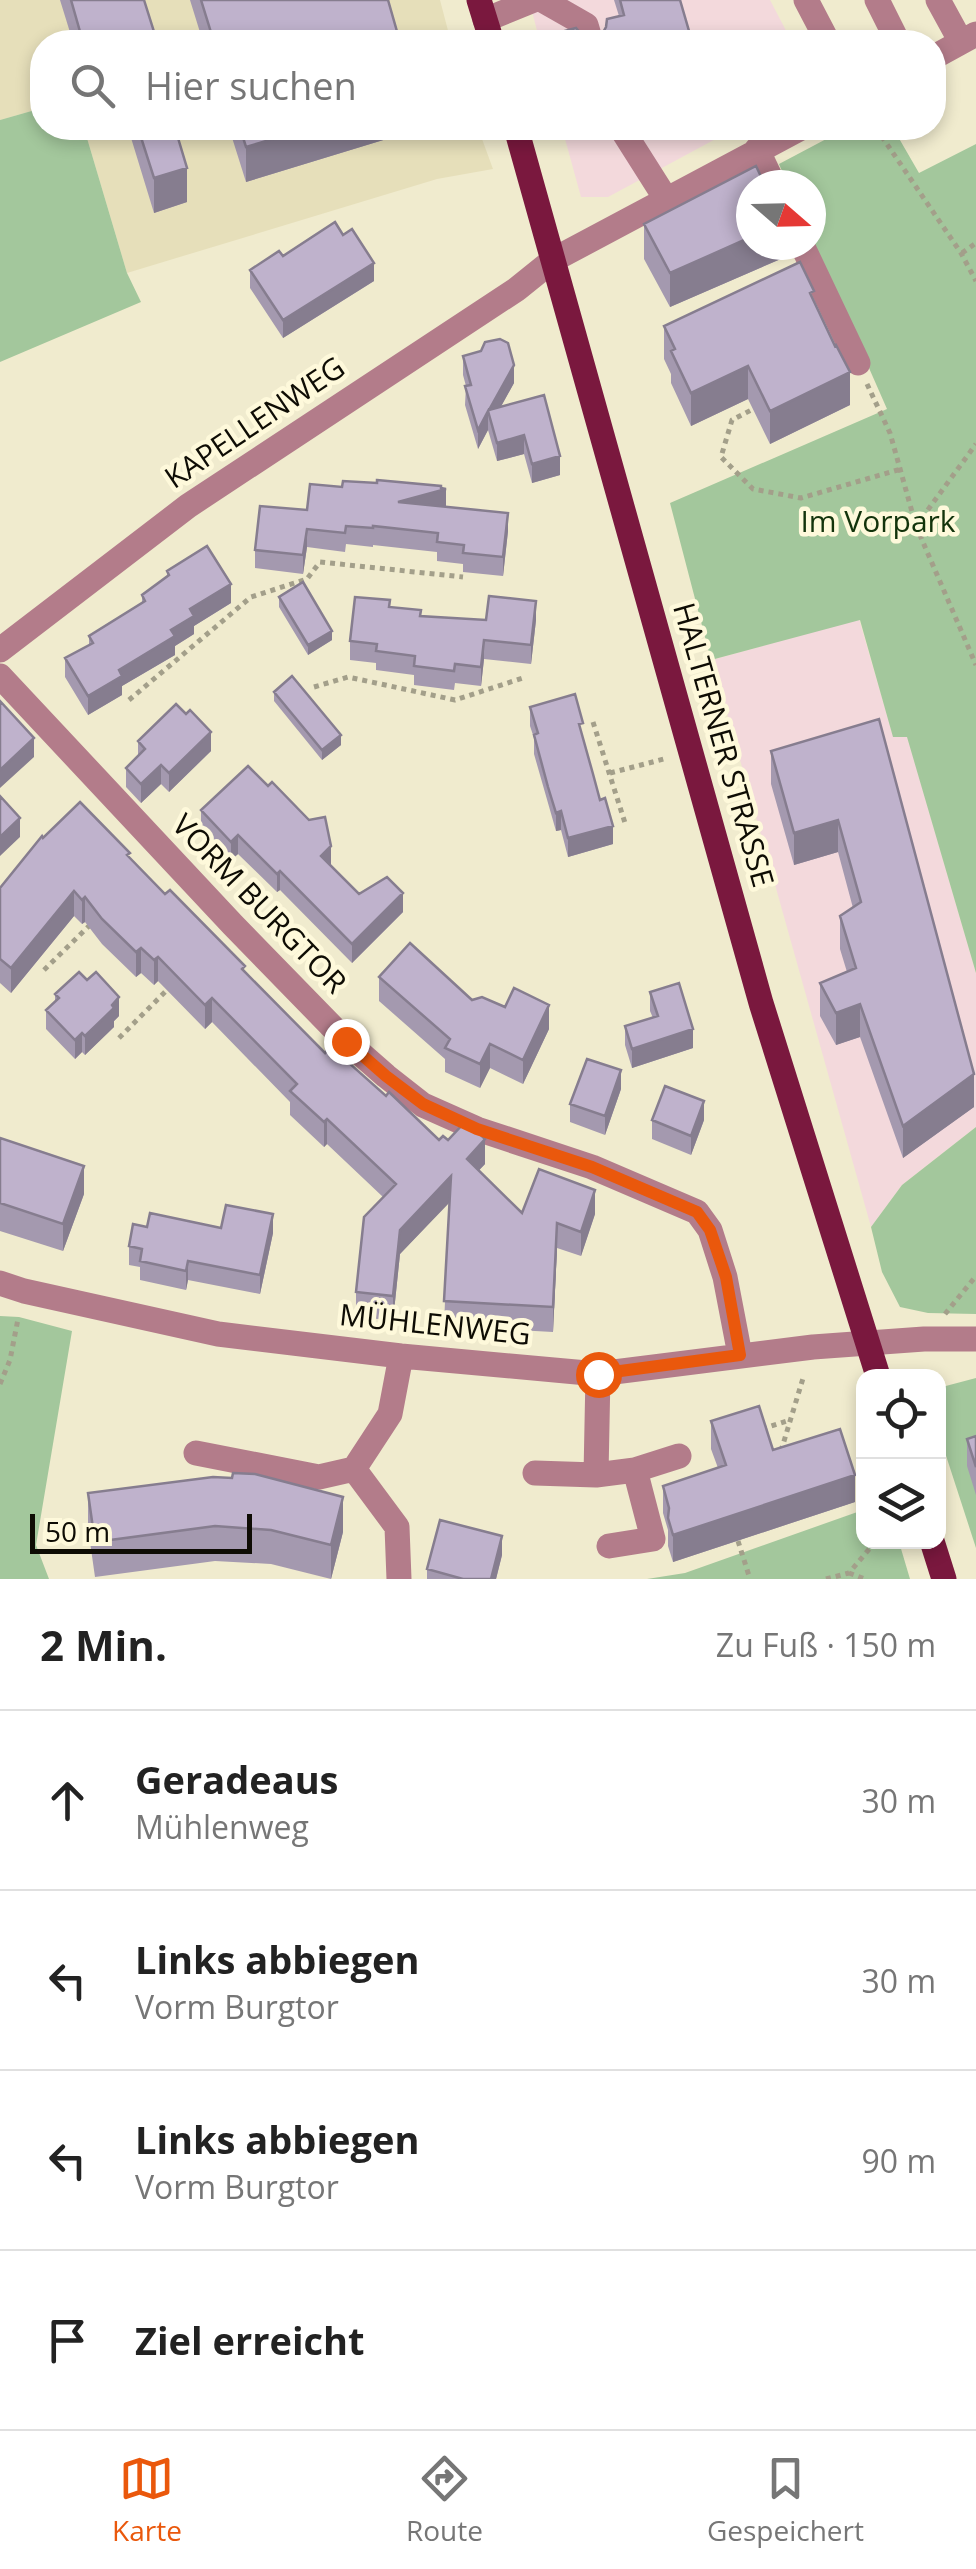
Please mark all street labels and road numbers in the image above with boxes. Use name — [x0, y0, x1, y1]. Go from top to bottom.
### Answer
street label: KAPELLENWEG — [156, 346, 352, 497]
street label: HALTERNER STRASSE — [664, 598, 785, 892]
street label: VORM BURGTOR — [164, 804, 357, 1002]
street label: MÜHLENWEG — [338, 1293, 533, 1354]

